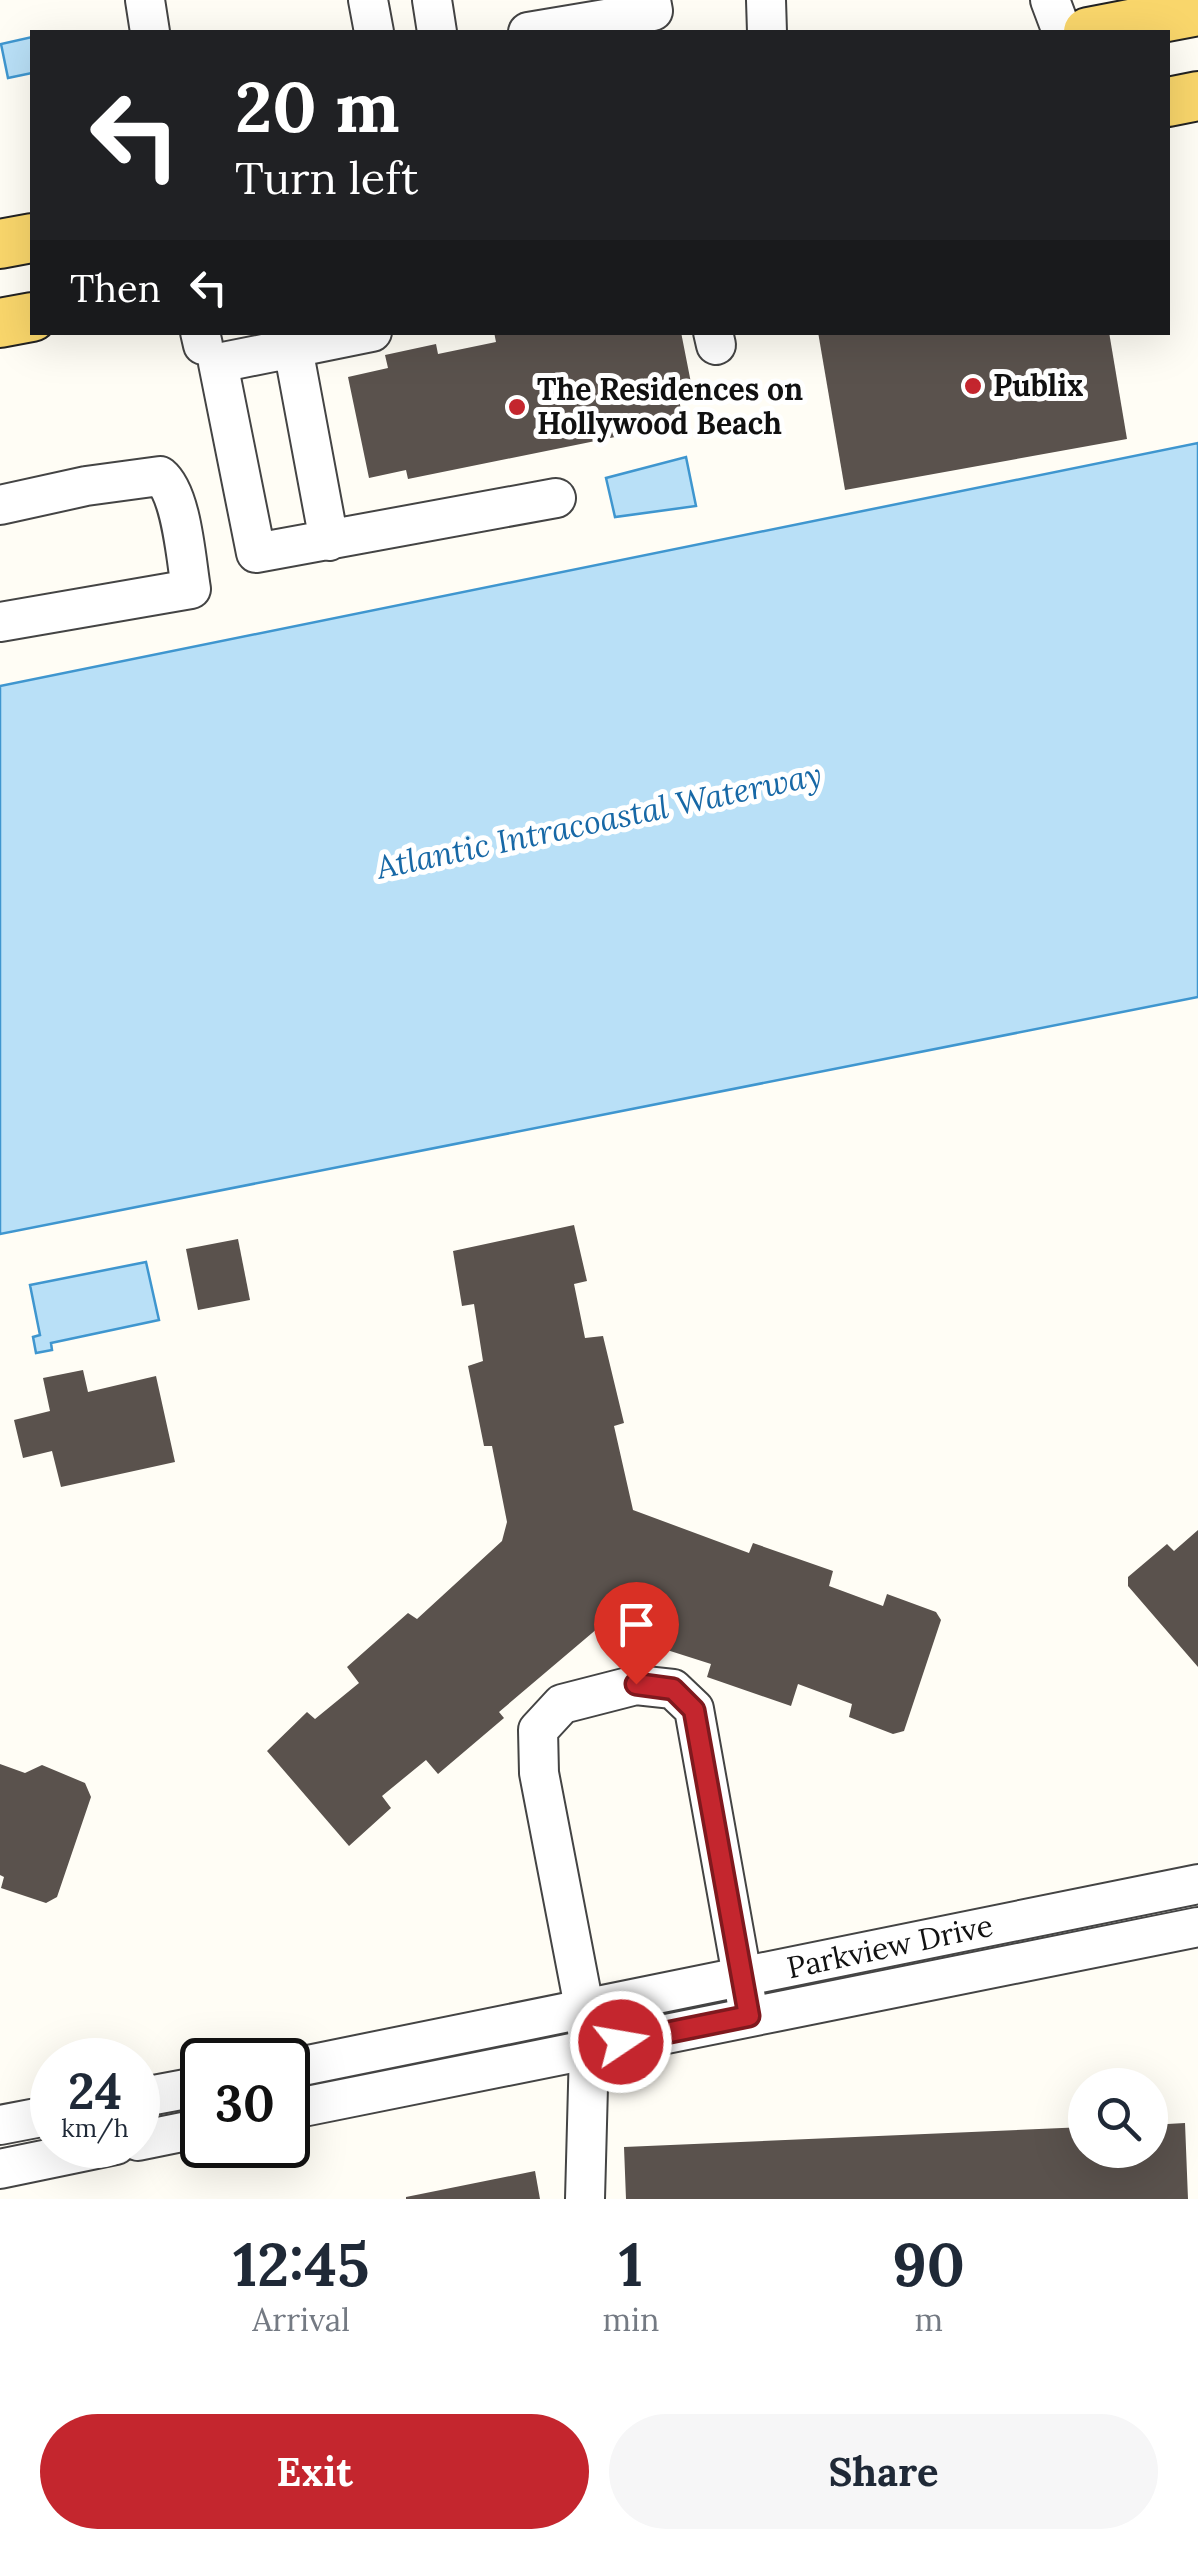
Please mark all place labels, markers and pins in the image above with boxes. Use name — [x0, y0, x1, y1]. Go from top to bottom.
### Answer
place label: Publix — [993, 366, 1083, 404]
place label: The Residences on Hollywood Beach — [537, 370, 803, 443]
marker: Publix — [962, 375, 984, 397]
marker: The Residences on Hollywood Beach — [506, 396, 528, 418]
pin — [594, 1582, 679, 1685]

